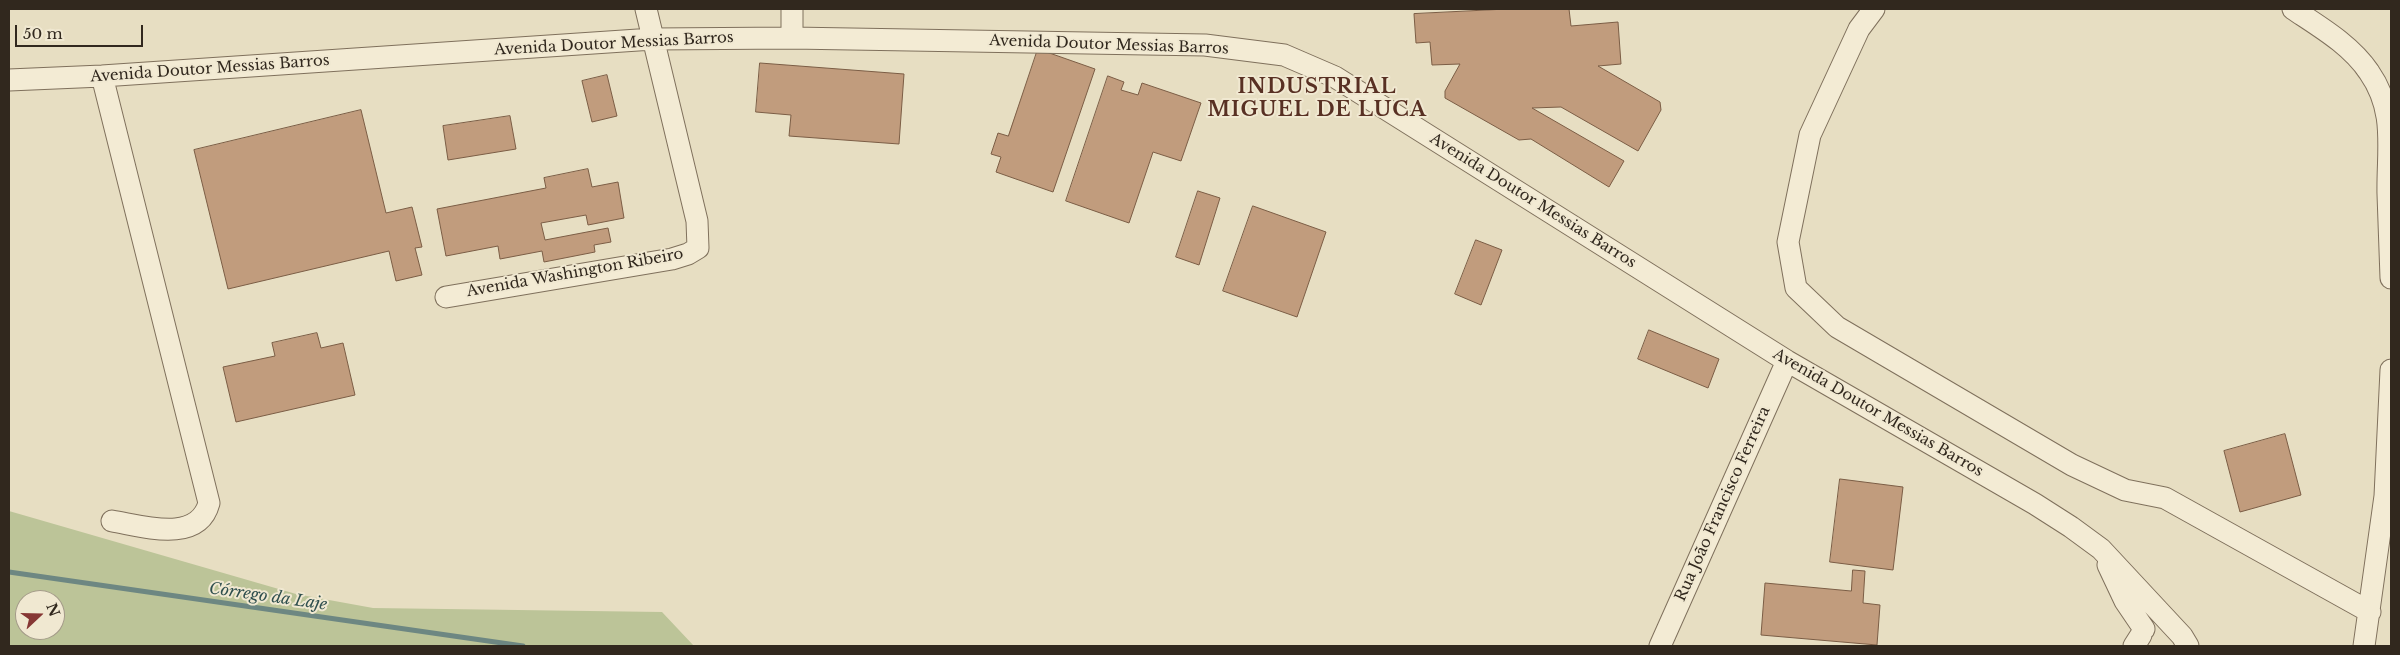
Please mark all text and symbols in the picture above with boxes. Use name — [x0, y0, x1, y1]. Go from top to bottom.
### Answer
scale bar — [18, 15, 145, 47]
text: 50 m — [23, 24, 63, 43]
street label: Avenida Doutor Messias Barros — [494, 29, 734, 59]
street label: Avenida Doutor Messias Barros — [989, 32, 1229, 58]
street label: Avenida Doutor Messias Barros — [90, 52, 330, 86]
district label: INDUSTRIAL MIGUEL DE LUCA — [1205, 75, 1429, 122]
street label: Avenida Doutor Messias Barros — [1427, 130, 1639, 272]
street label: Avenida Washington Ribeiro — [465, 245, 685, 301]
street label: Avenida Doutor Messias Barros — [1770, 345, 1986, 481]
street label: Rua João Francisco Ferreira — [1672, 404, 1774, 604]
water label: Córrego da Laje — [208, 579, 328, 615]
north arrow — [15, 590, 65, 640]
text: N — [42, 601, 64, 619]

